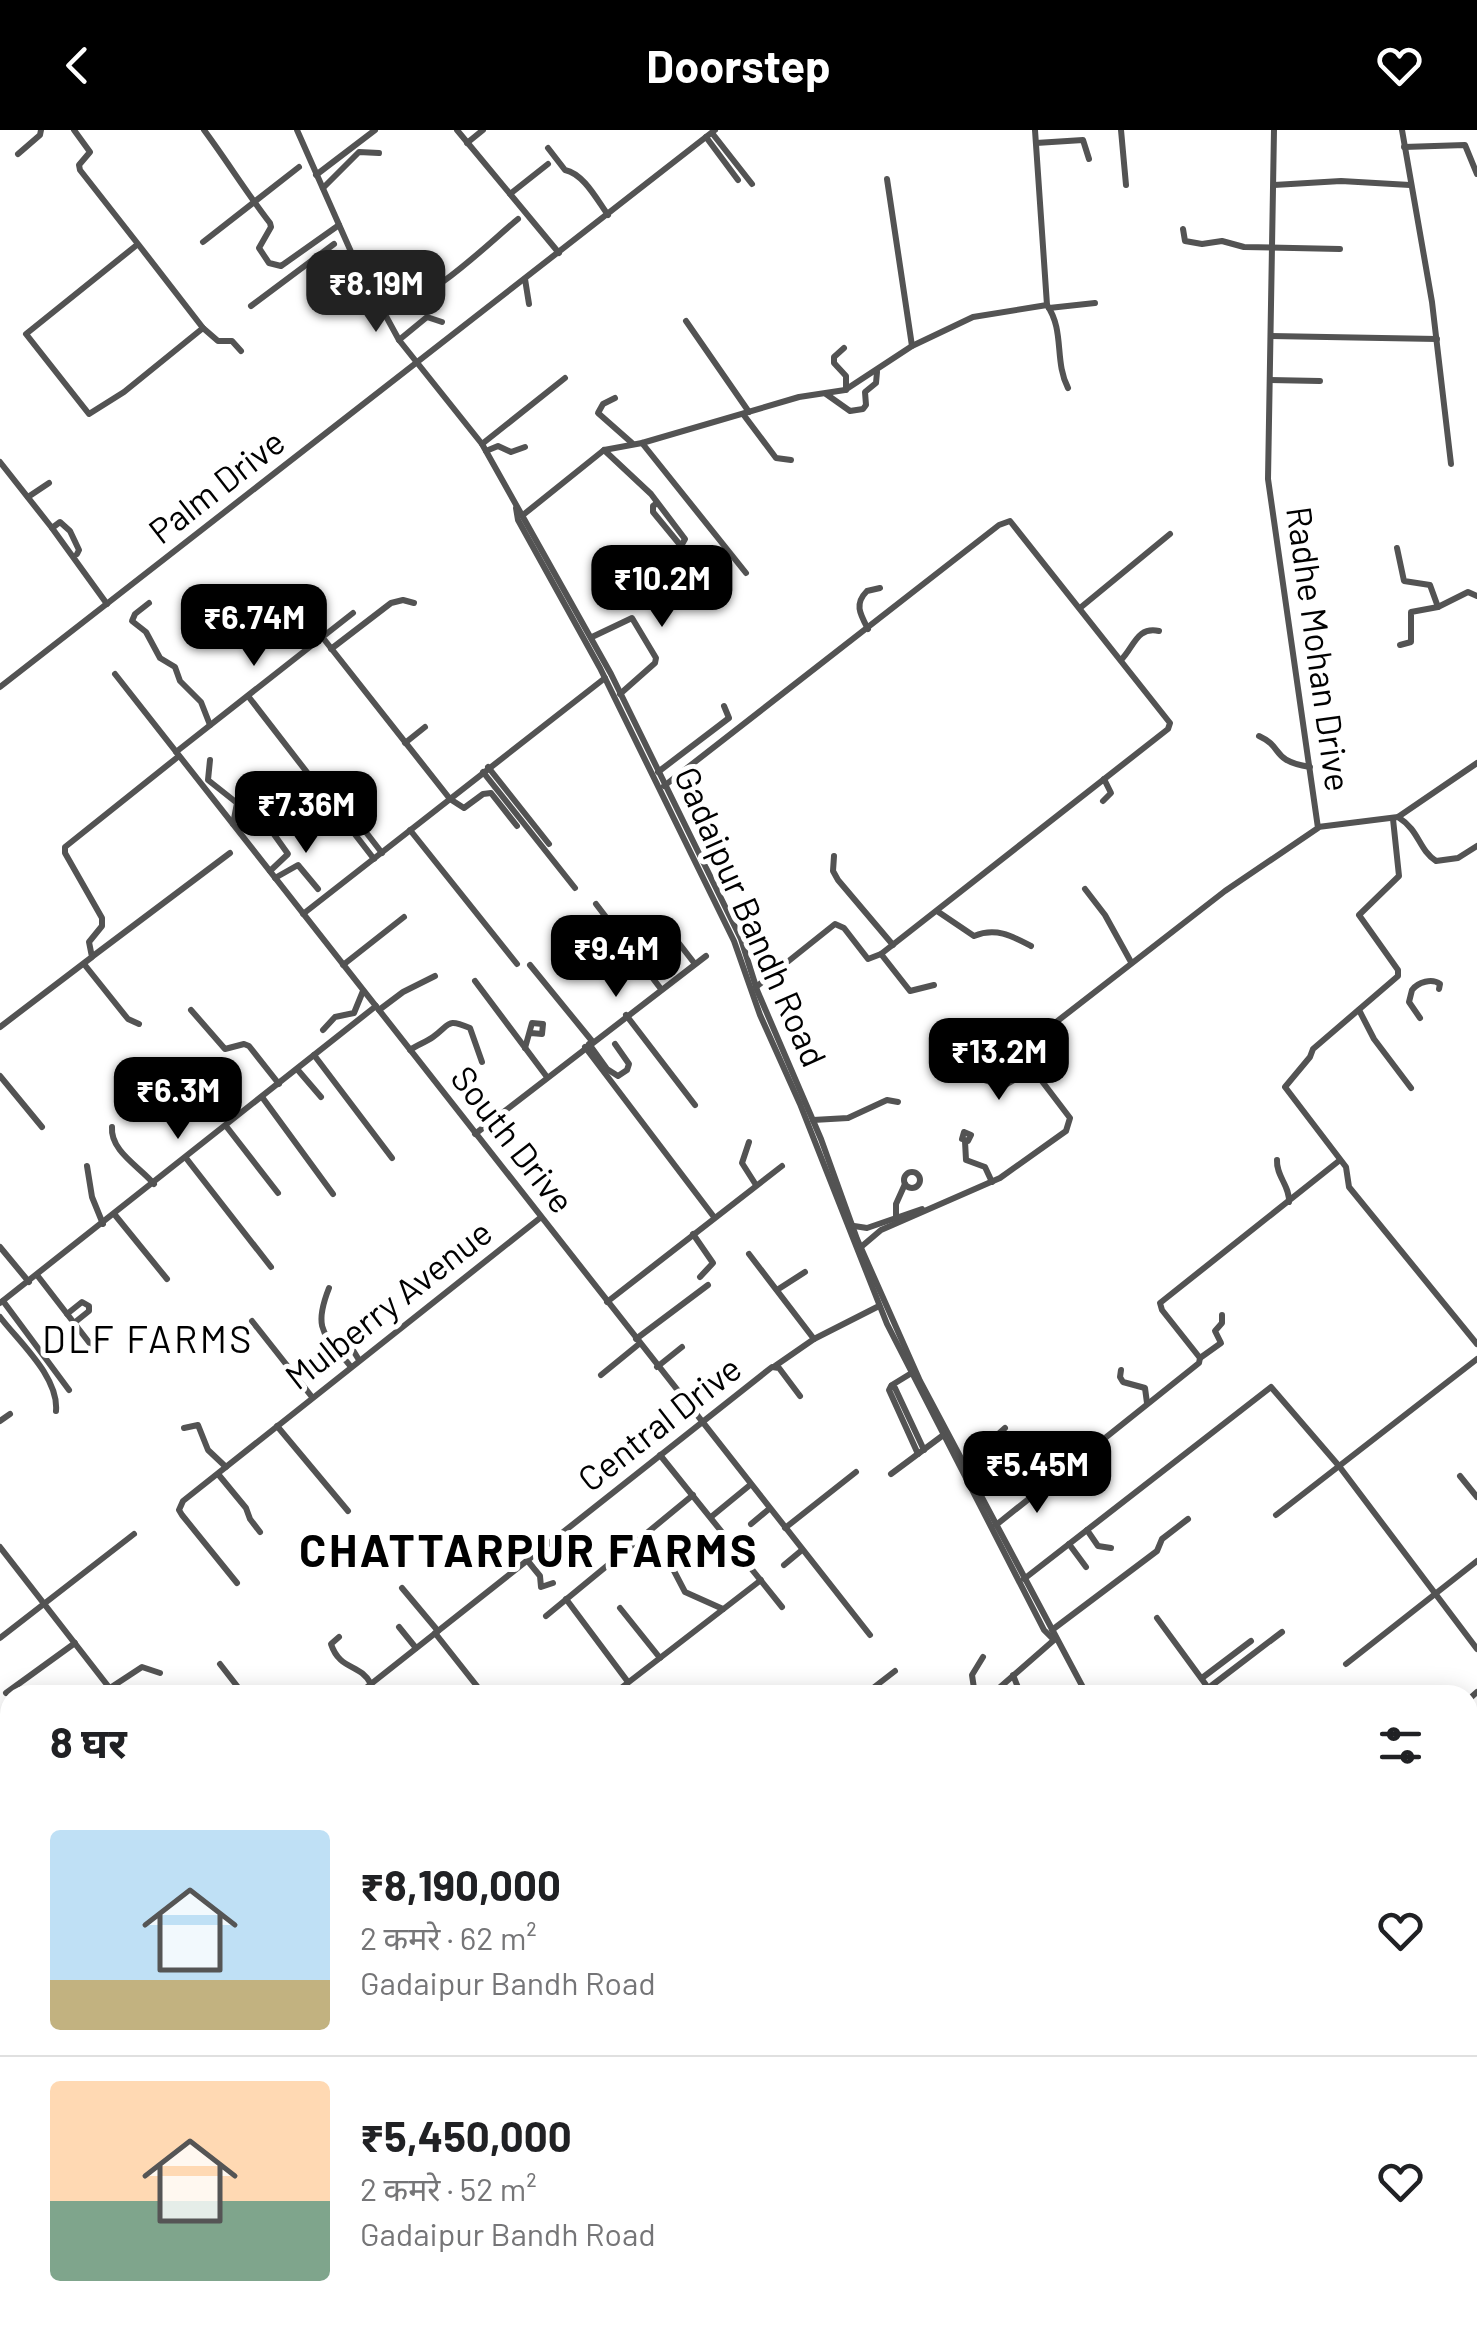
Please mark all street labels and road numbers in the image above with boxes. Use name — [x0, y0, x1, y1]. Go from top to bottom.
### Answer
street label: Palm Drive — [140, 419, 292, 551]
street label: Radhe Mohan Drive — [1279, 504, 1361, 794]
street label: Gadaipur Bandh Road — [667, 760, 837, 1072]
street label: South Drive — [443, 1057, 584, 1221]
street label: Mulberry Avenue — [276, 1210, 499, 1397]
street label: Central Drive — [569, 1346, 749, 1499]

